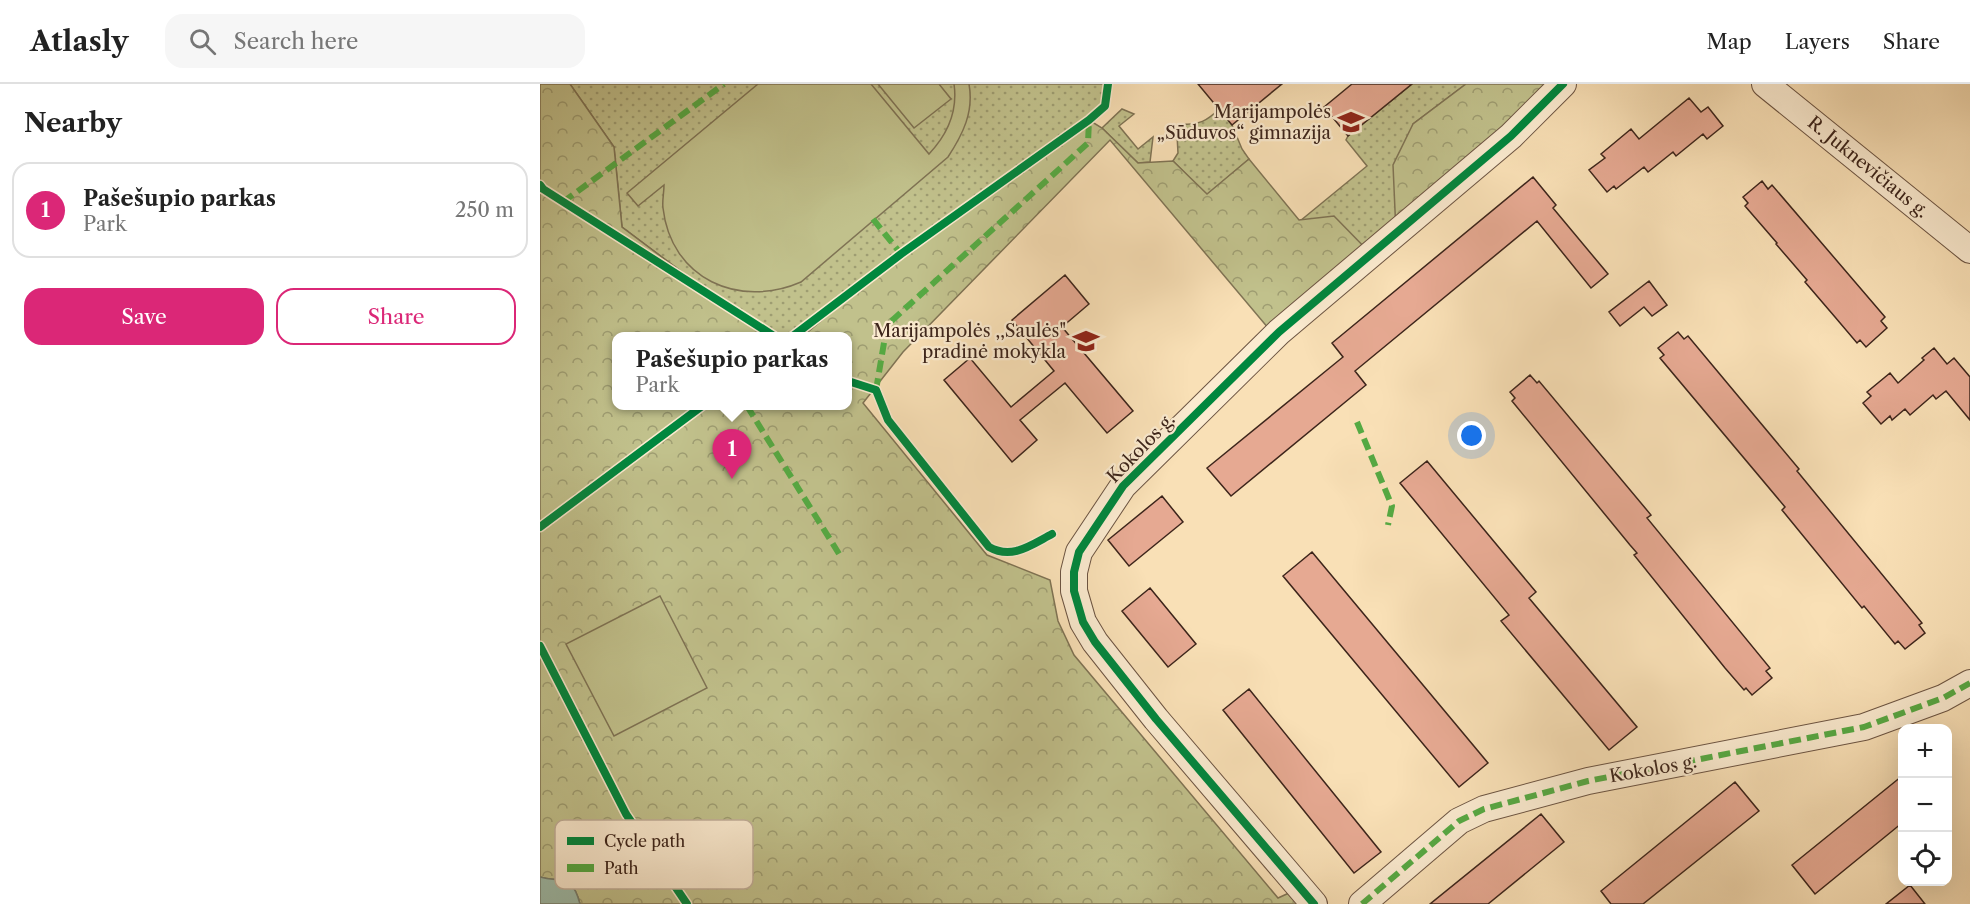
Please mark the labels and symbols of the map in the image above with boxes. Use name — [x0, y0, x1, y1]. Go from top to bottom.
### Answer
place label: Marijampolės „Sūduvos“ gimnazija — [1157, 101, 1331, 144]
school or university icon: Marijampolės „Sūduvos“ gimnazija — [1336, 107, 1366, 137]
street label: R. Juknevičiaus g. — [1803, 111, 1933, 223]
place label: Marijampolės ,,Saulės" pradinė mokykla — [873, 320, 1066, 363]
school or university icon: Marijampolės ,,Saulės" pradinė mokykla — [1071, 326, 1101, 356]
street label: Kokolos g. — [1102, 409, 1180, 487]
your location — [1457, 421, 1486, 450]
pin: 1 — [712, 430, 752, 479]
street label: Kokolos g. — [1608, 750, 1698, 788]
legend — [555, 820, 753, 889]
text: Cycle path — [604, 831, 685, 851]
text: Path — [604, 858, 638, 878]

